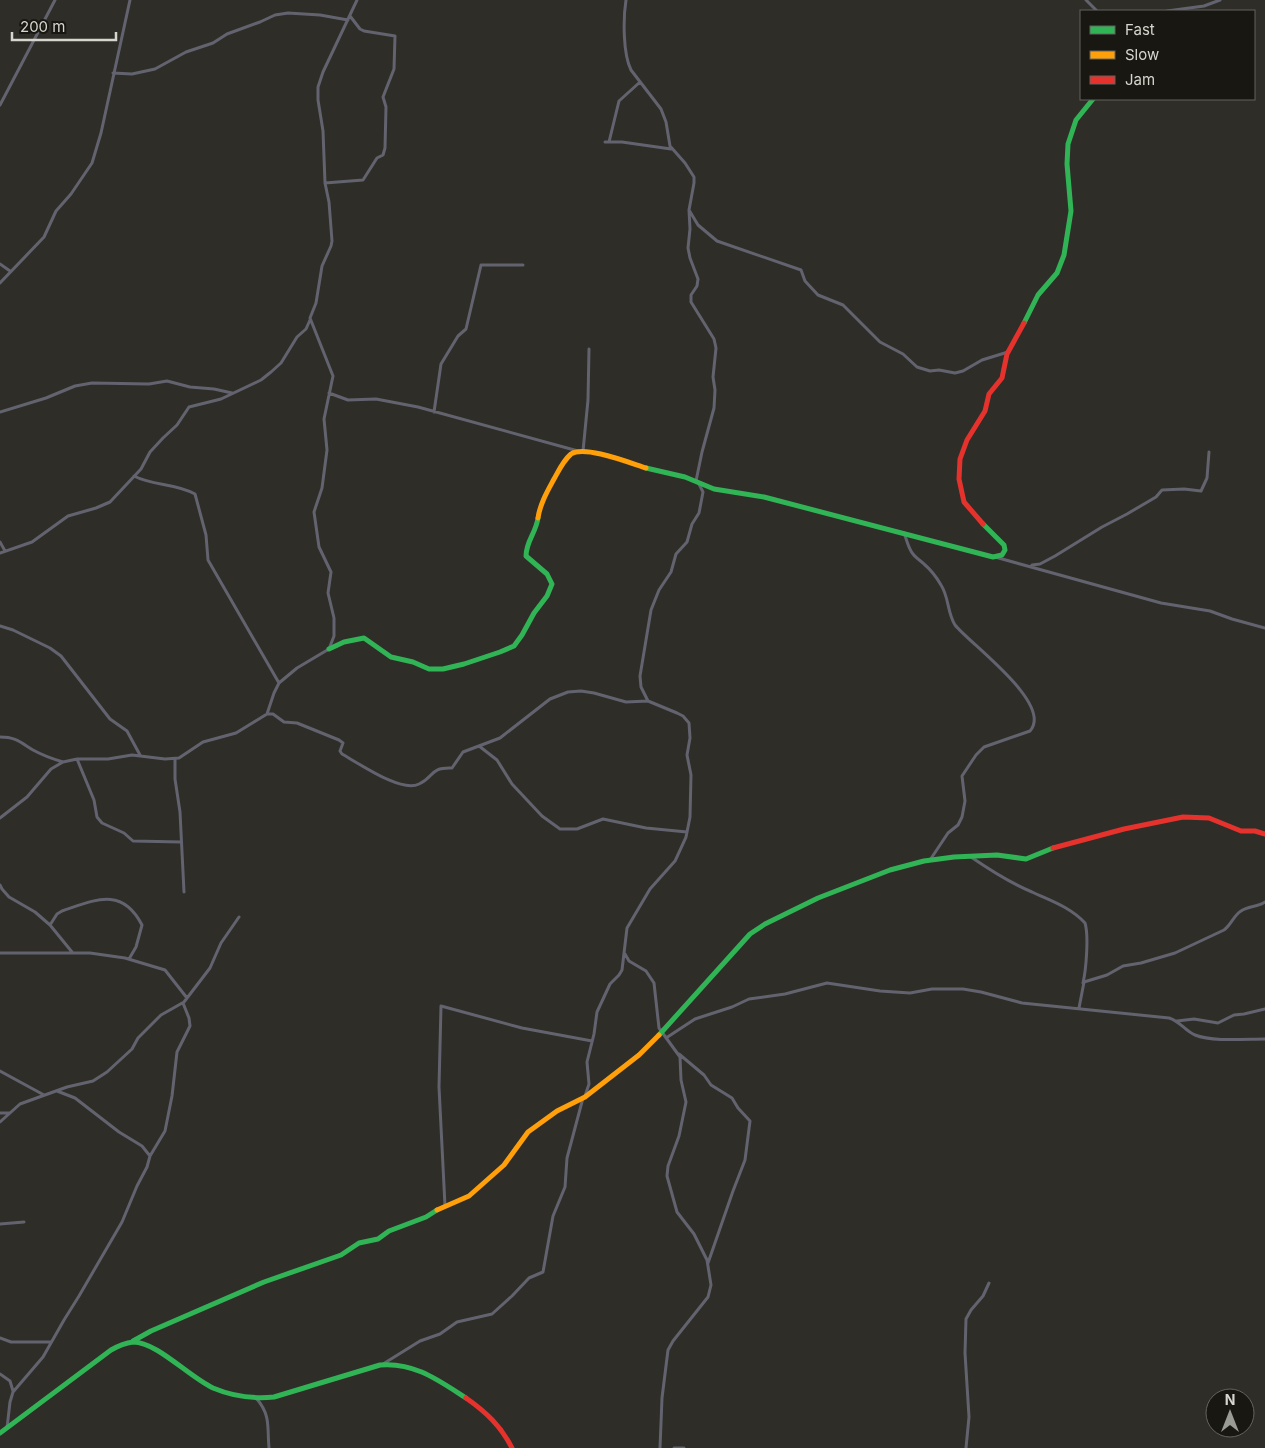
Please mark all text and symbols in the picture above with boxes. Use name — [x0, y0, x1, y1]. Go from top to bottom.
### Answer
scale bar — [12, 10, 116, 42]
legend — [1080, 10, 1255, 100]
text: 200 m — [20, 17, 65, 36]
text: Fast — [1125, 20, 1155, 39]
text: Slow — [1125, 45, 1159, 64]
text: Jam — [1125, 70, 1155, 89]
north arrow — [1205, 1388, 1255, 1438]
text: N — [1225, 1391, 1235, 1408]

